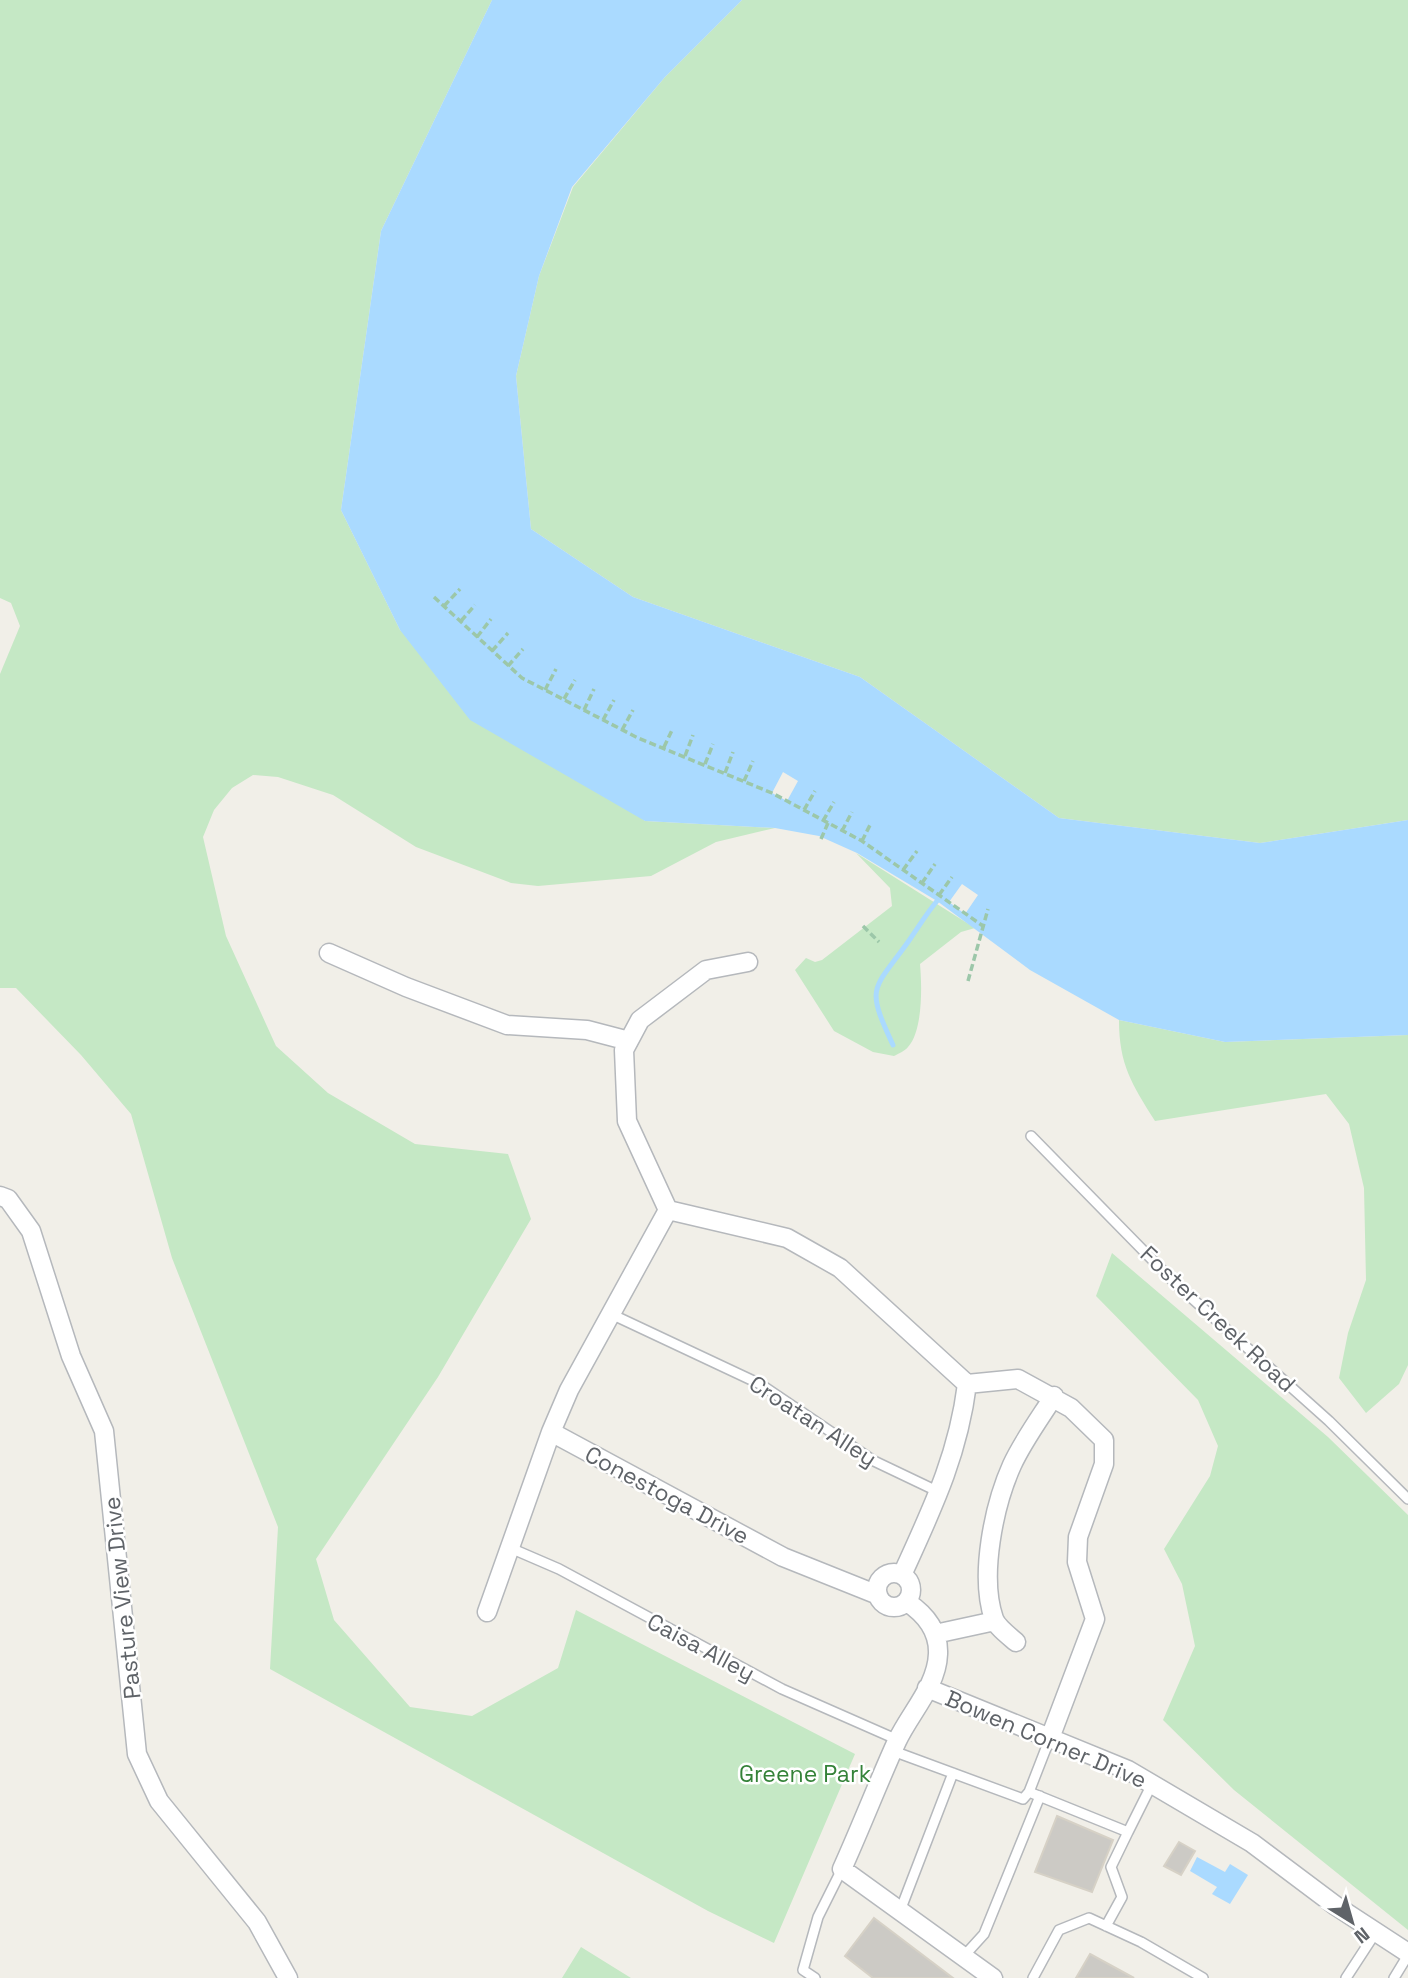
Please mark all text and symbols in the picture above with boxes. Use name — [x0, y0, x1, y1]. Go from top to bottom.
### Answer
street label: Foster Creek Road — [1134, 1239, 1302, 1399]
street label: Croatan Alley — [743, 1368, 883, 1474]
street label: Conestoga Drive — [580, 1439, 754, 1551]
street label: Pasture View Drive — [96, 1495, 148, 1701]
street label: Caisa Alley — [642, 1606, 760, 1688]
street label: Bowen Corner Drive — [941, 1683, 1151, 1795]
park label: Greene Park — [739, 1759, 871, 1789]
north arrow — [1317, 1887, 1387, 1957]
text: N — [1349, 1921, 1375, 1949]

